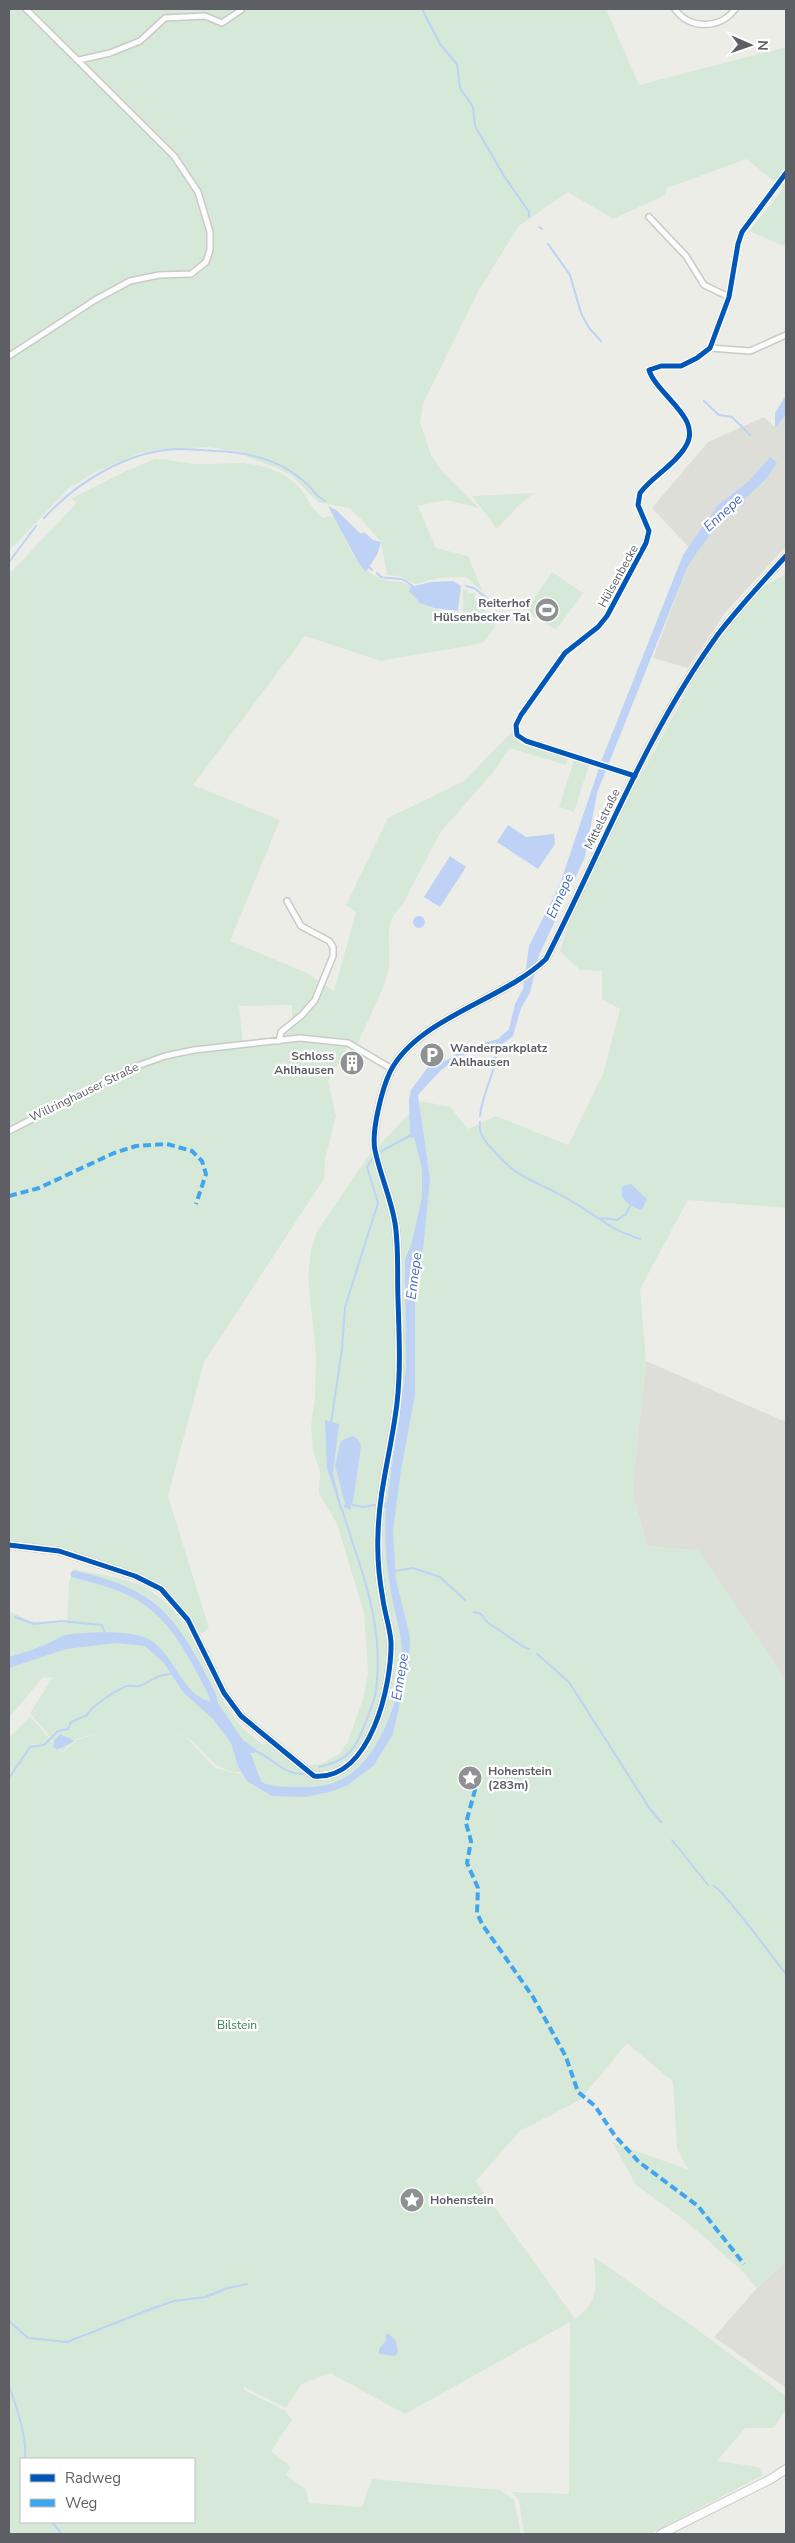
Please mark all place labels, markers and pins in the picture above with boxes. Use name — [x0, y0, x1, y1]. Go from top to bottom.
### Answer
place label: Reiterhof Hülsenbecker Tal — [434, 595, 531, 625]
sports icon: Reiterhof Hülsenbecker Tal — [534, 597, 560, 623]
place label: Wanderparkplatz Ahlhausen — [450, 1040, 548, 1070]
parking icon: Wanderparkplatz Ahlhausen — [419, 1042, 445, 1068]
place label: Schloss Ahlhausen — [274, 1048, 334, 1078]
building icon: Schloss Ahlhausen — [339, 1050, 365, 1076]
place label: Hohenstein (283m) — [488, 1763, 552, 1793]
place icon: Hohenstein (283m) — [457, 1765, 483, 1791]
place icon: Hohenstein — [399, 2187, 425, 2213]
place label: Hohenstein — [430, 2192, 494, 2208]

